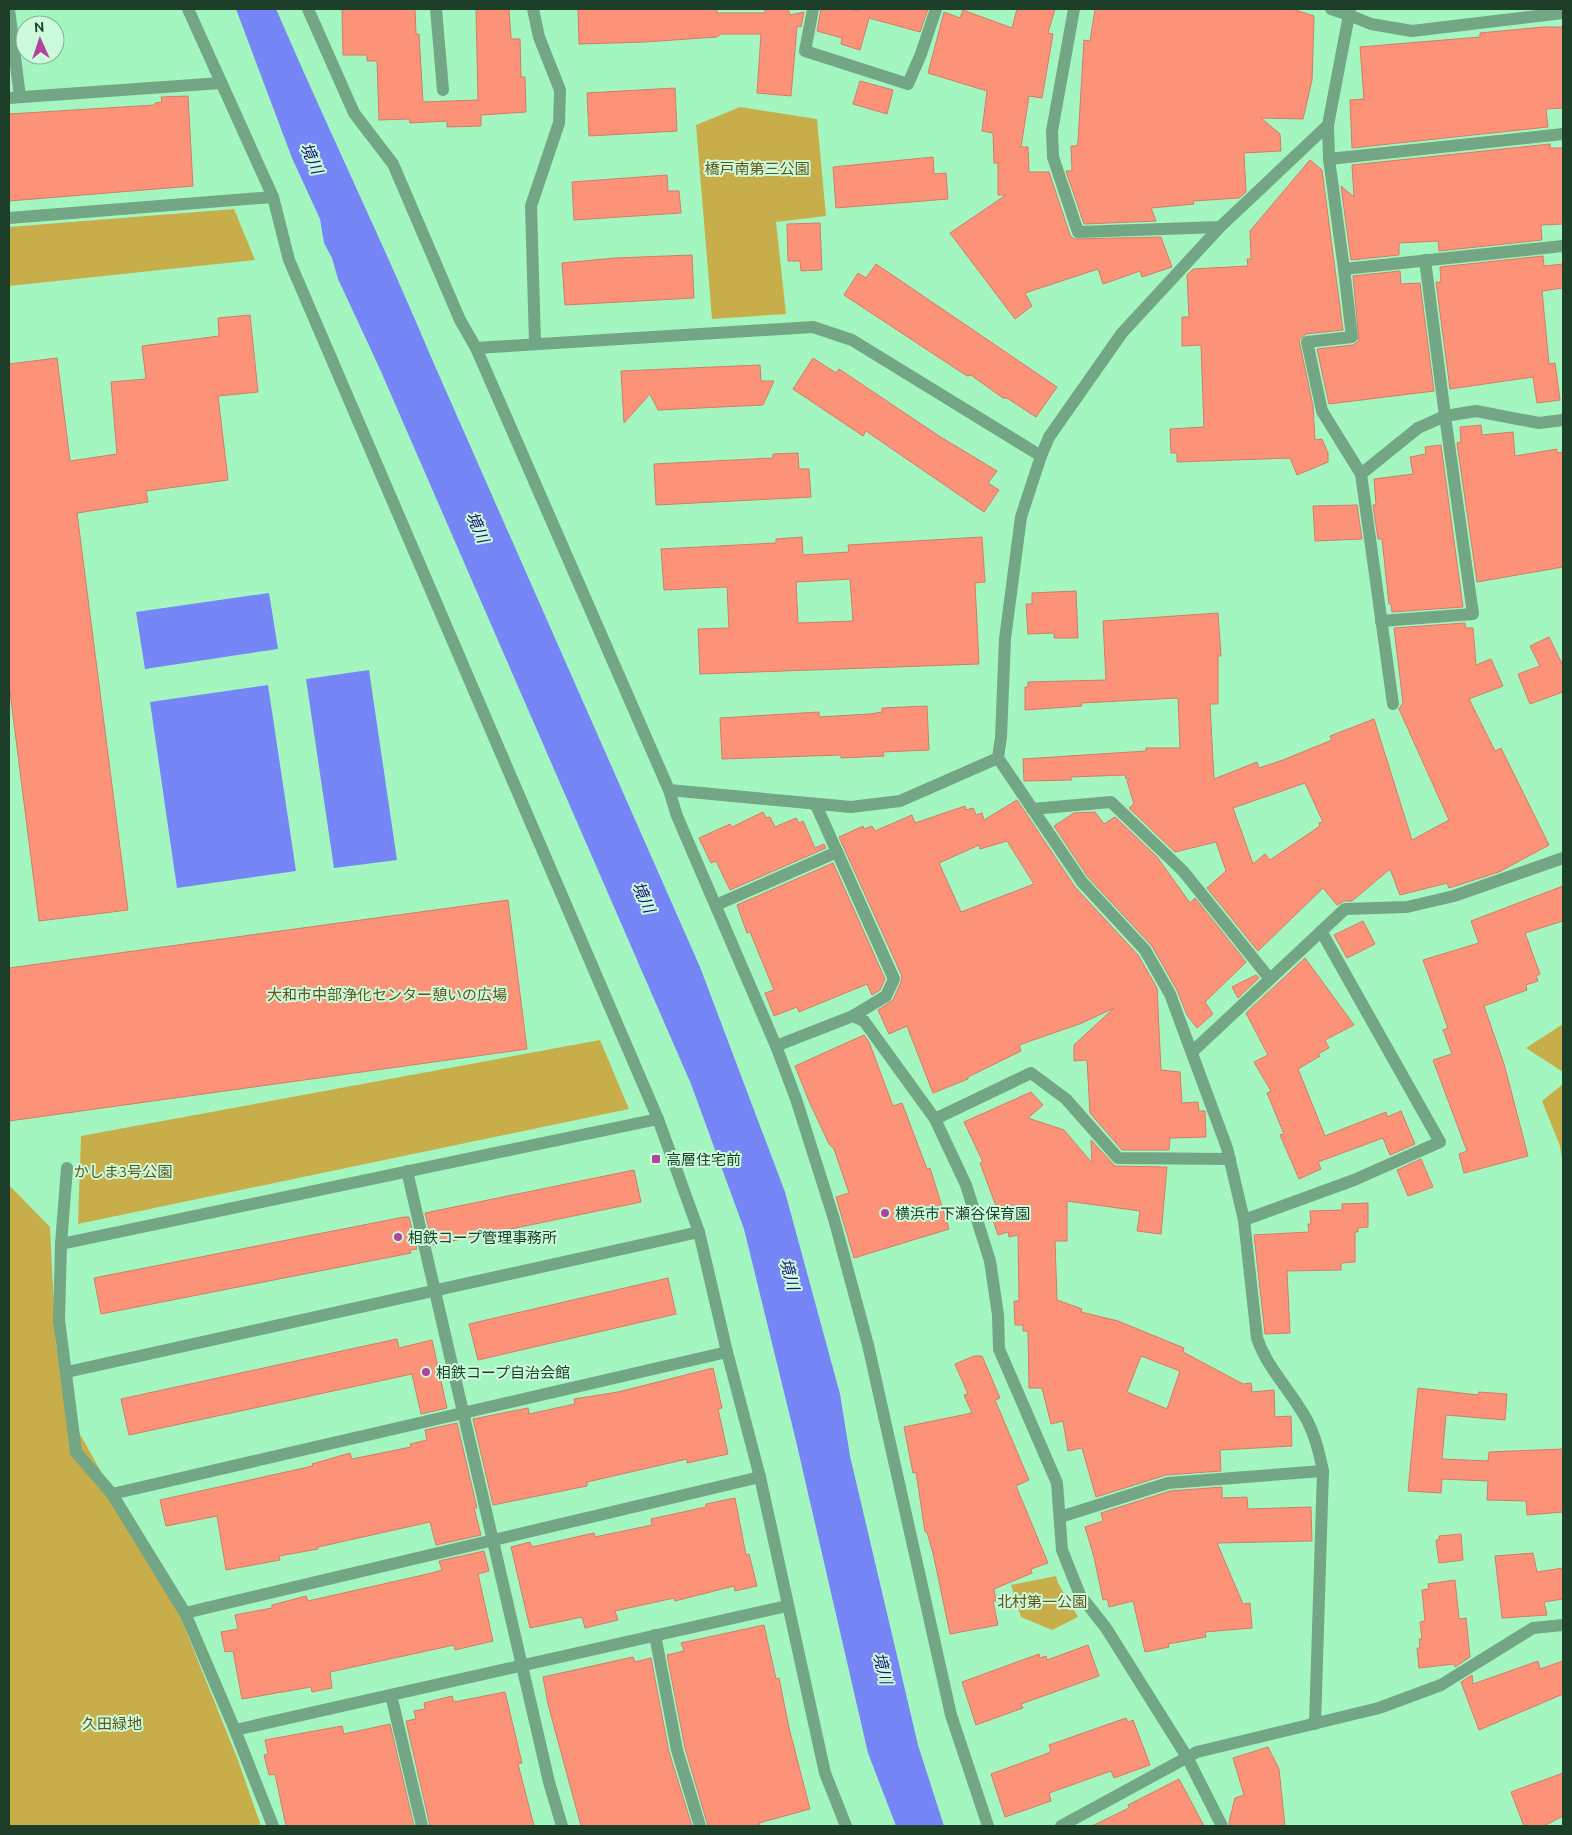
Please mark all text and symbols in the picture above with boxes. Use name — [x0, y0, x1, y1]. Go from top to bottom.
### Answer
north arrow — [15, 15, 65, 65]
text: N — [34, 19, 45, 35]
water label: 境川 — [297, 140, 328, 178]
park label: 橋戸南第三公園 — [704, 160, 810, 177]
water label: 境川 — [463, 509, 494, 547]
water label: 境川 — [629, 879, 660, 917]
park label: 大和市中部浄化センター憩いの広場 — [267, 986, 507, 1003]
place label: 高層住宅前 — [666, 1151, 741, 1168]
marker: 高層住宅前 — [650, 1153, 662, 1165]
park label: かしま3号公園 — [74, 1163, 172, 1180]
place label: 横浜市下瀬谷保育園 — [895, 1205, 1030, 1222]
marker: 横浜市下瀬谷保育園 — [879, 1207, 891, 1219]
place label: 相鉄コープ管理事務所 — [408, 1229, 557, 1246]
marker: 相鉄コープ管理事務所 — [392, 1231, 404, 1243]
water label: 境川 — [777, 1256, 803, 1294]
place label: 相鉄コープ自治会館 — [436, 1364, 570, 1381]
marker: 相鉄コープ自治会館 — [420, 1366, 432, 1378]
park label: 北村第一公園 — [997, 1593, 1087, 1610]
water label: 境川 — [870, 1650, 896, 1688]
park label: 久田緑地 — [82, 1715, 142, 1732]

